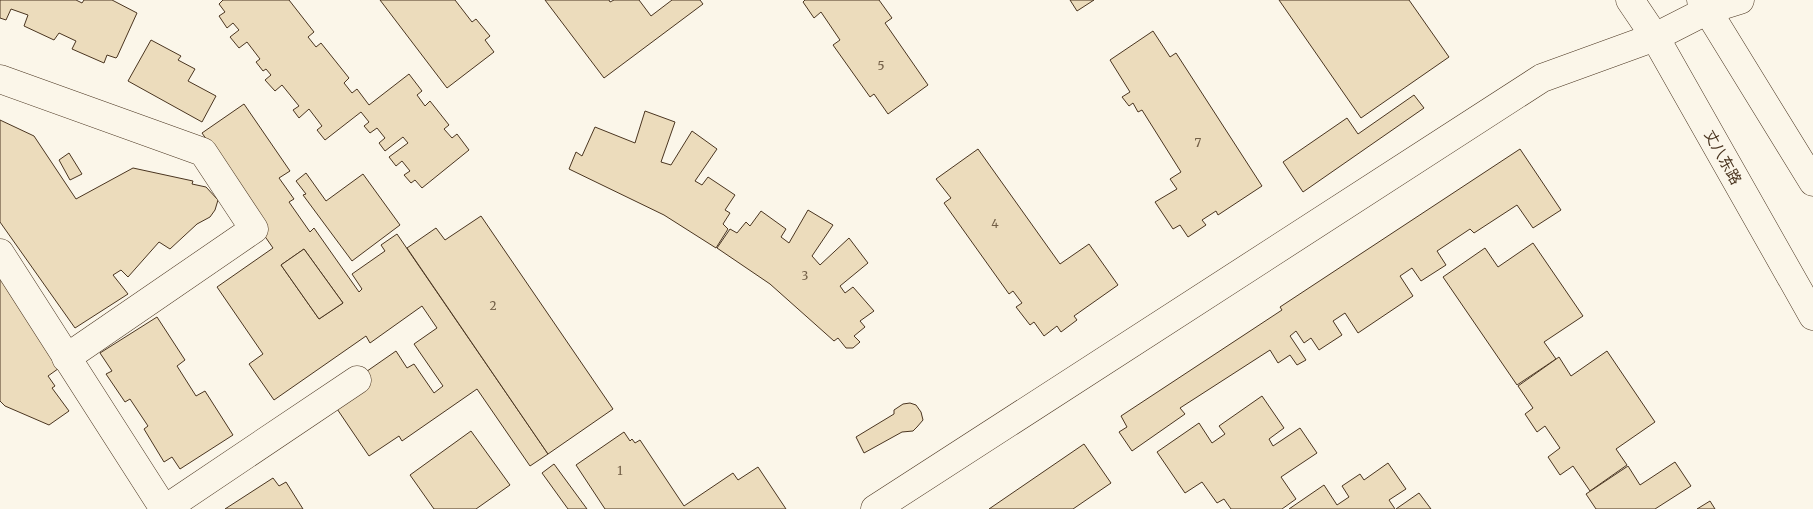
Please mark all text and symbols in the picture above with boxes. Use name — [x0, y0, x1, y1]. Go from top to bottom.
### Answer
house number: 5 — [877, 58, 885, 73]
street label: 丈八东路 — [1700, 126, 1746, 188]
house number: 7 — [1195, 135, 1202, 150]
house number: 4 — [991, 216, 999, 231]
house number: 3 — [802, 268, 809, 283]
house number: 2 — [489, 298, 497, 313]
house number: 1 — [617, 463, 623, 478]

